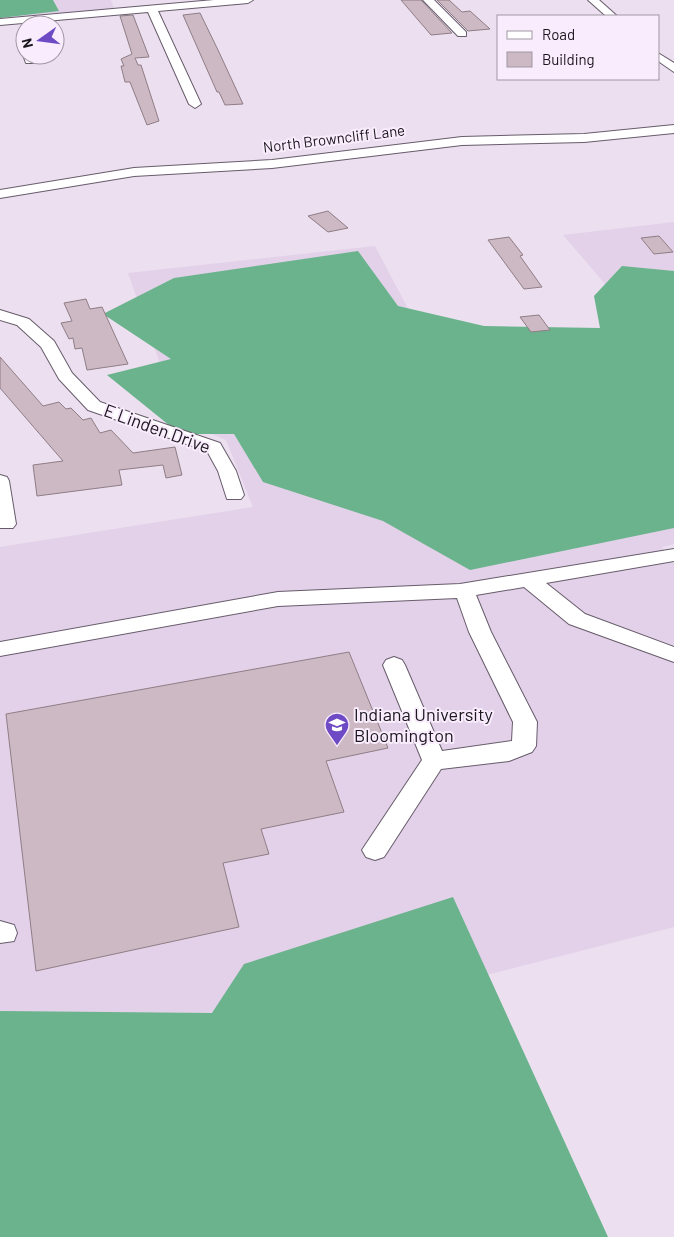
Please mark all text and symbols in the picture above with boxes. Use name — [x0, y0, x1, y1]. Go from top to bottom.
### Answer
north arrow — [15, 15, 65, 65]
legend — [497, 15, 659, 80]
text: Road — [542, 25, 575, 43]
text: N — [18, 37, 36, 50]
text: Building — [542, 50, 595, 68]
street label: North Browncliff Lane — [262, 120, 406, 156]
street label: E Linden Drive — [101, 399, 214, 458]
place label: Indiana University Bloomington — [354, 703, 493, 746]
school or university icon: Indiana University Bloomington — [324, 712, 350, 746]

